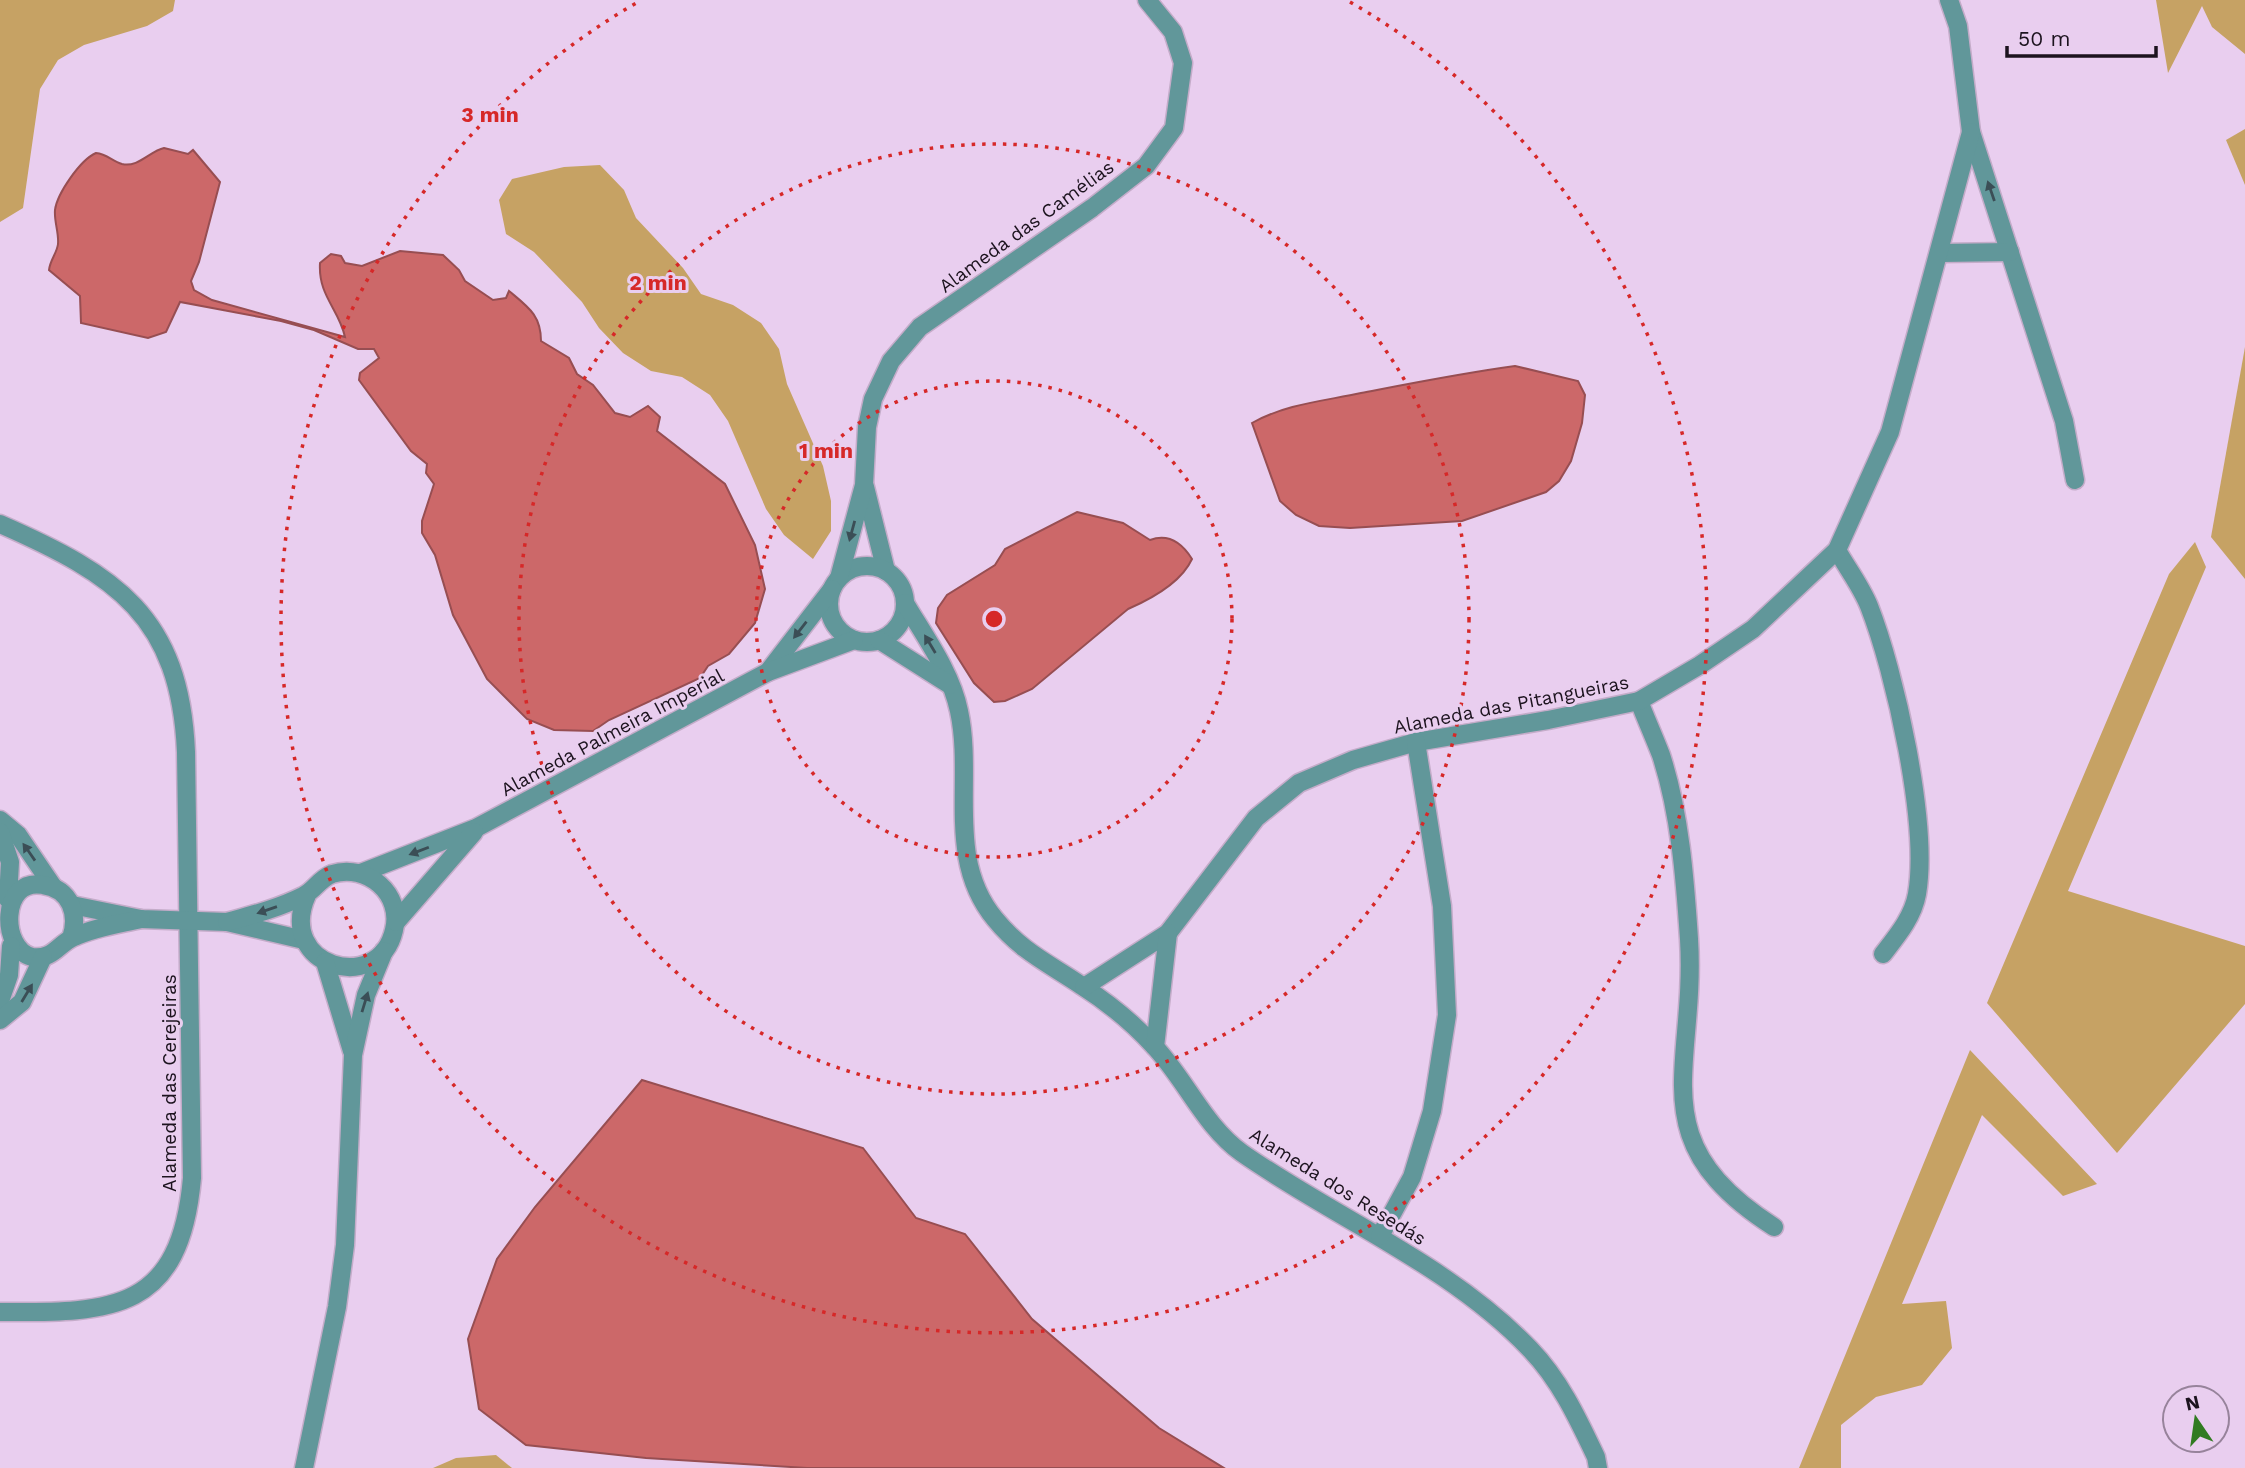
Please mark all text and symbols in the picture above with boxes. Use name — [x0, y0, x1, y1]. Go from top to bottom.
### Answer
scale bar — [2007, 14, 2156, 58]
text: 50 m — [2018, 26, 2070, 51]
text: 3 min — [461, 102, 519, 127]
street label: Alameda das Camélias — [934, 155, 1118, 298]
one-way arrow — [1985, 181, 1996, 202]
text: 2 min — [629, 270, 687, 295]
text: 1 min — [799, 438, 853, 463]
one-way arrow — [846, 521, 856, 542]
centre of rings — [982, 607, 1006, 631]
one-way arrow — [792, 621, 807, 639]
one-way arrow — [924, 635, 936, 654]
street label: Alameda Palmeira Imperial — [497, 664, 728, 801]
street label: Alameda das Pitangueiras — [1391, 670, 1631, 739]
one-way arrow — [22, 843, 36, 861]
one-way arrow — [408, 845, 429, 856]
one-way arrow — [256, 905, 277, 916]
street label: Alameda das Cerejeiras — [158, 974, 181, 1192]
one-way arrow — [20, 983, 33, 1002]
one-way arrow — [360, 991, 370, 1012]
street label: Alameda dos Resedás — [1245, 1123, 1430, 1250]
north arrow — [2161, 1384, 2231, 1454]
text: N — [2183, 1390, 2202, 1416]

